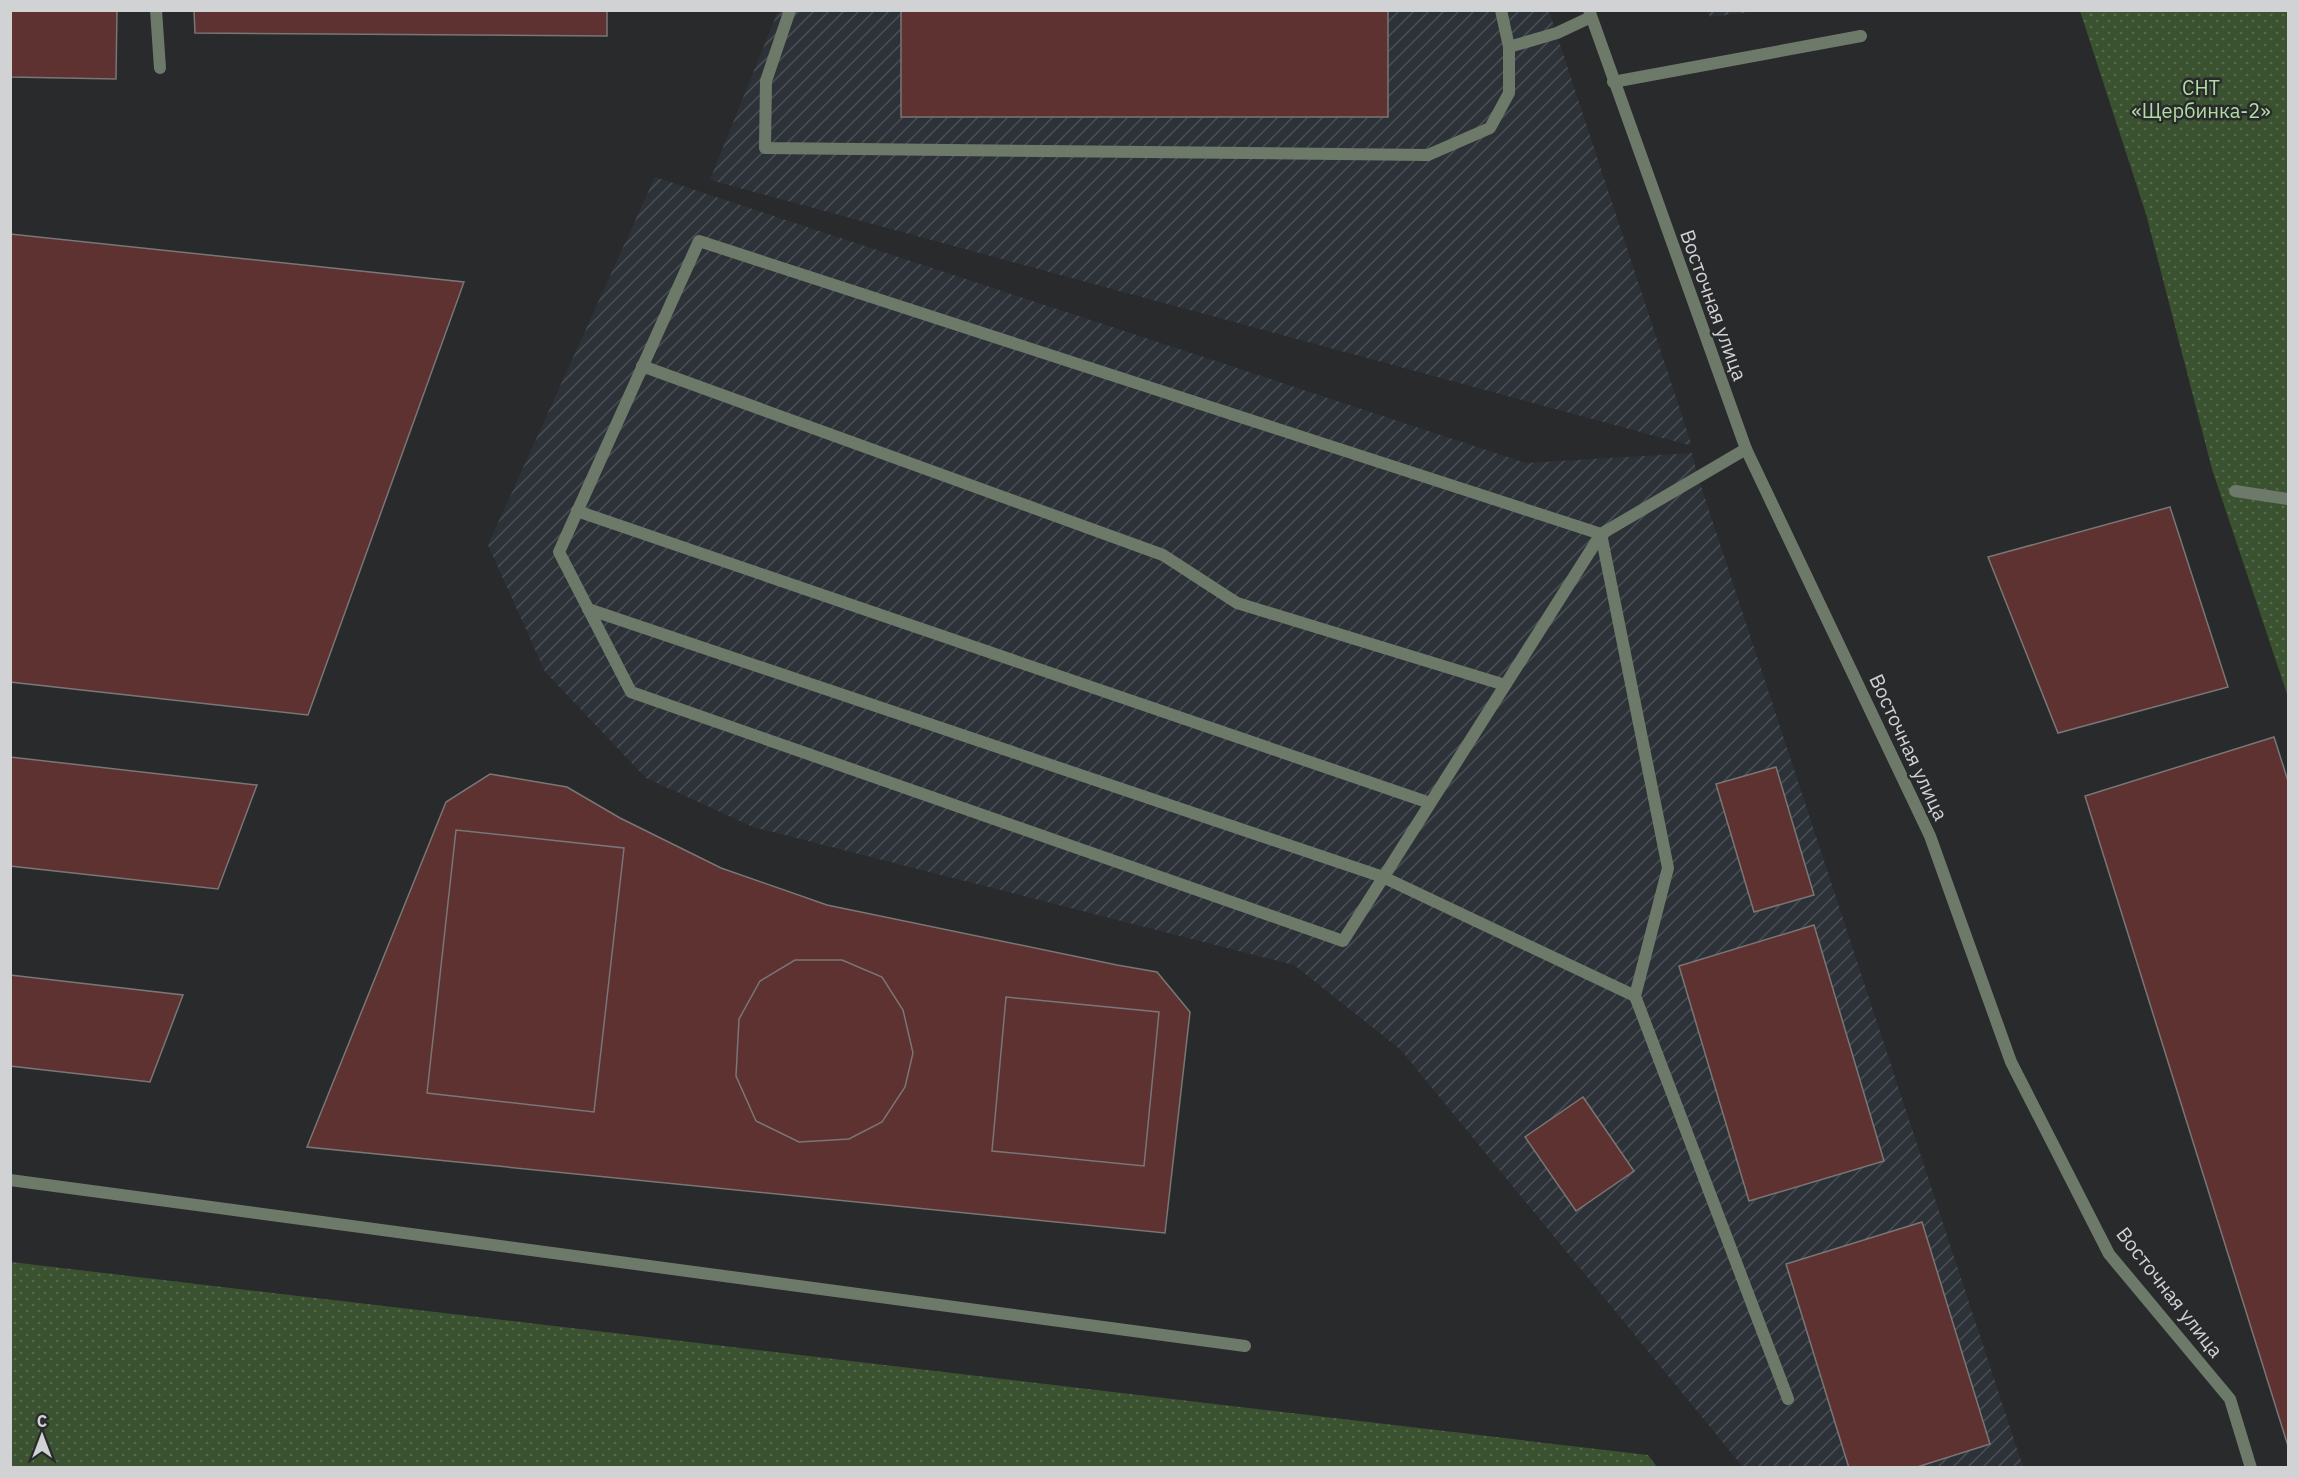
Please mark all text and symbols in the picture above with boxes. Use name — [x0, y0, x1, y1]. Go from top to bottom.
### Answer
park label: СНТ «Щербинка-2» — [2131, 74, 2271, 124]
street label: Восточная улица — [1674, 226, 1754, 385]
street label: Восточная улица — [1863, 669, 1955, 825]
street label: Восточная улица — [2110, 1221, 2230, 1363]
north arrow — [12, 1406, 72, 1466]
text: С — [37, 1411, 47, 1431]

